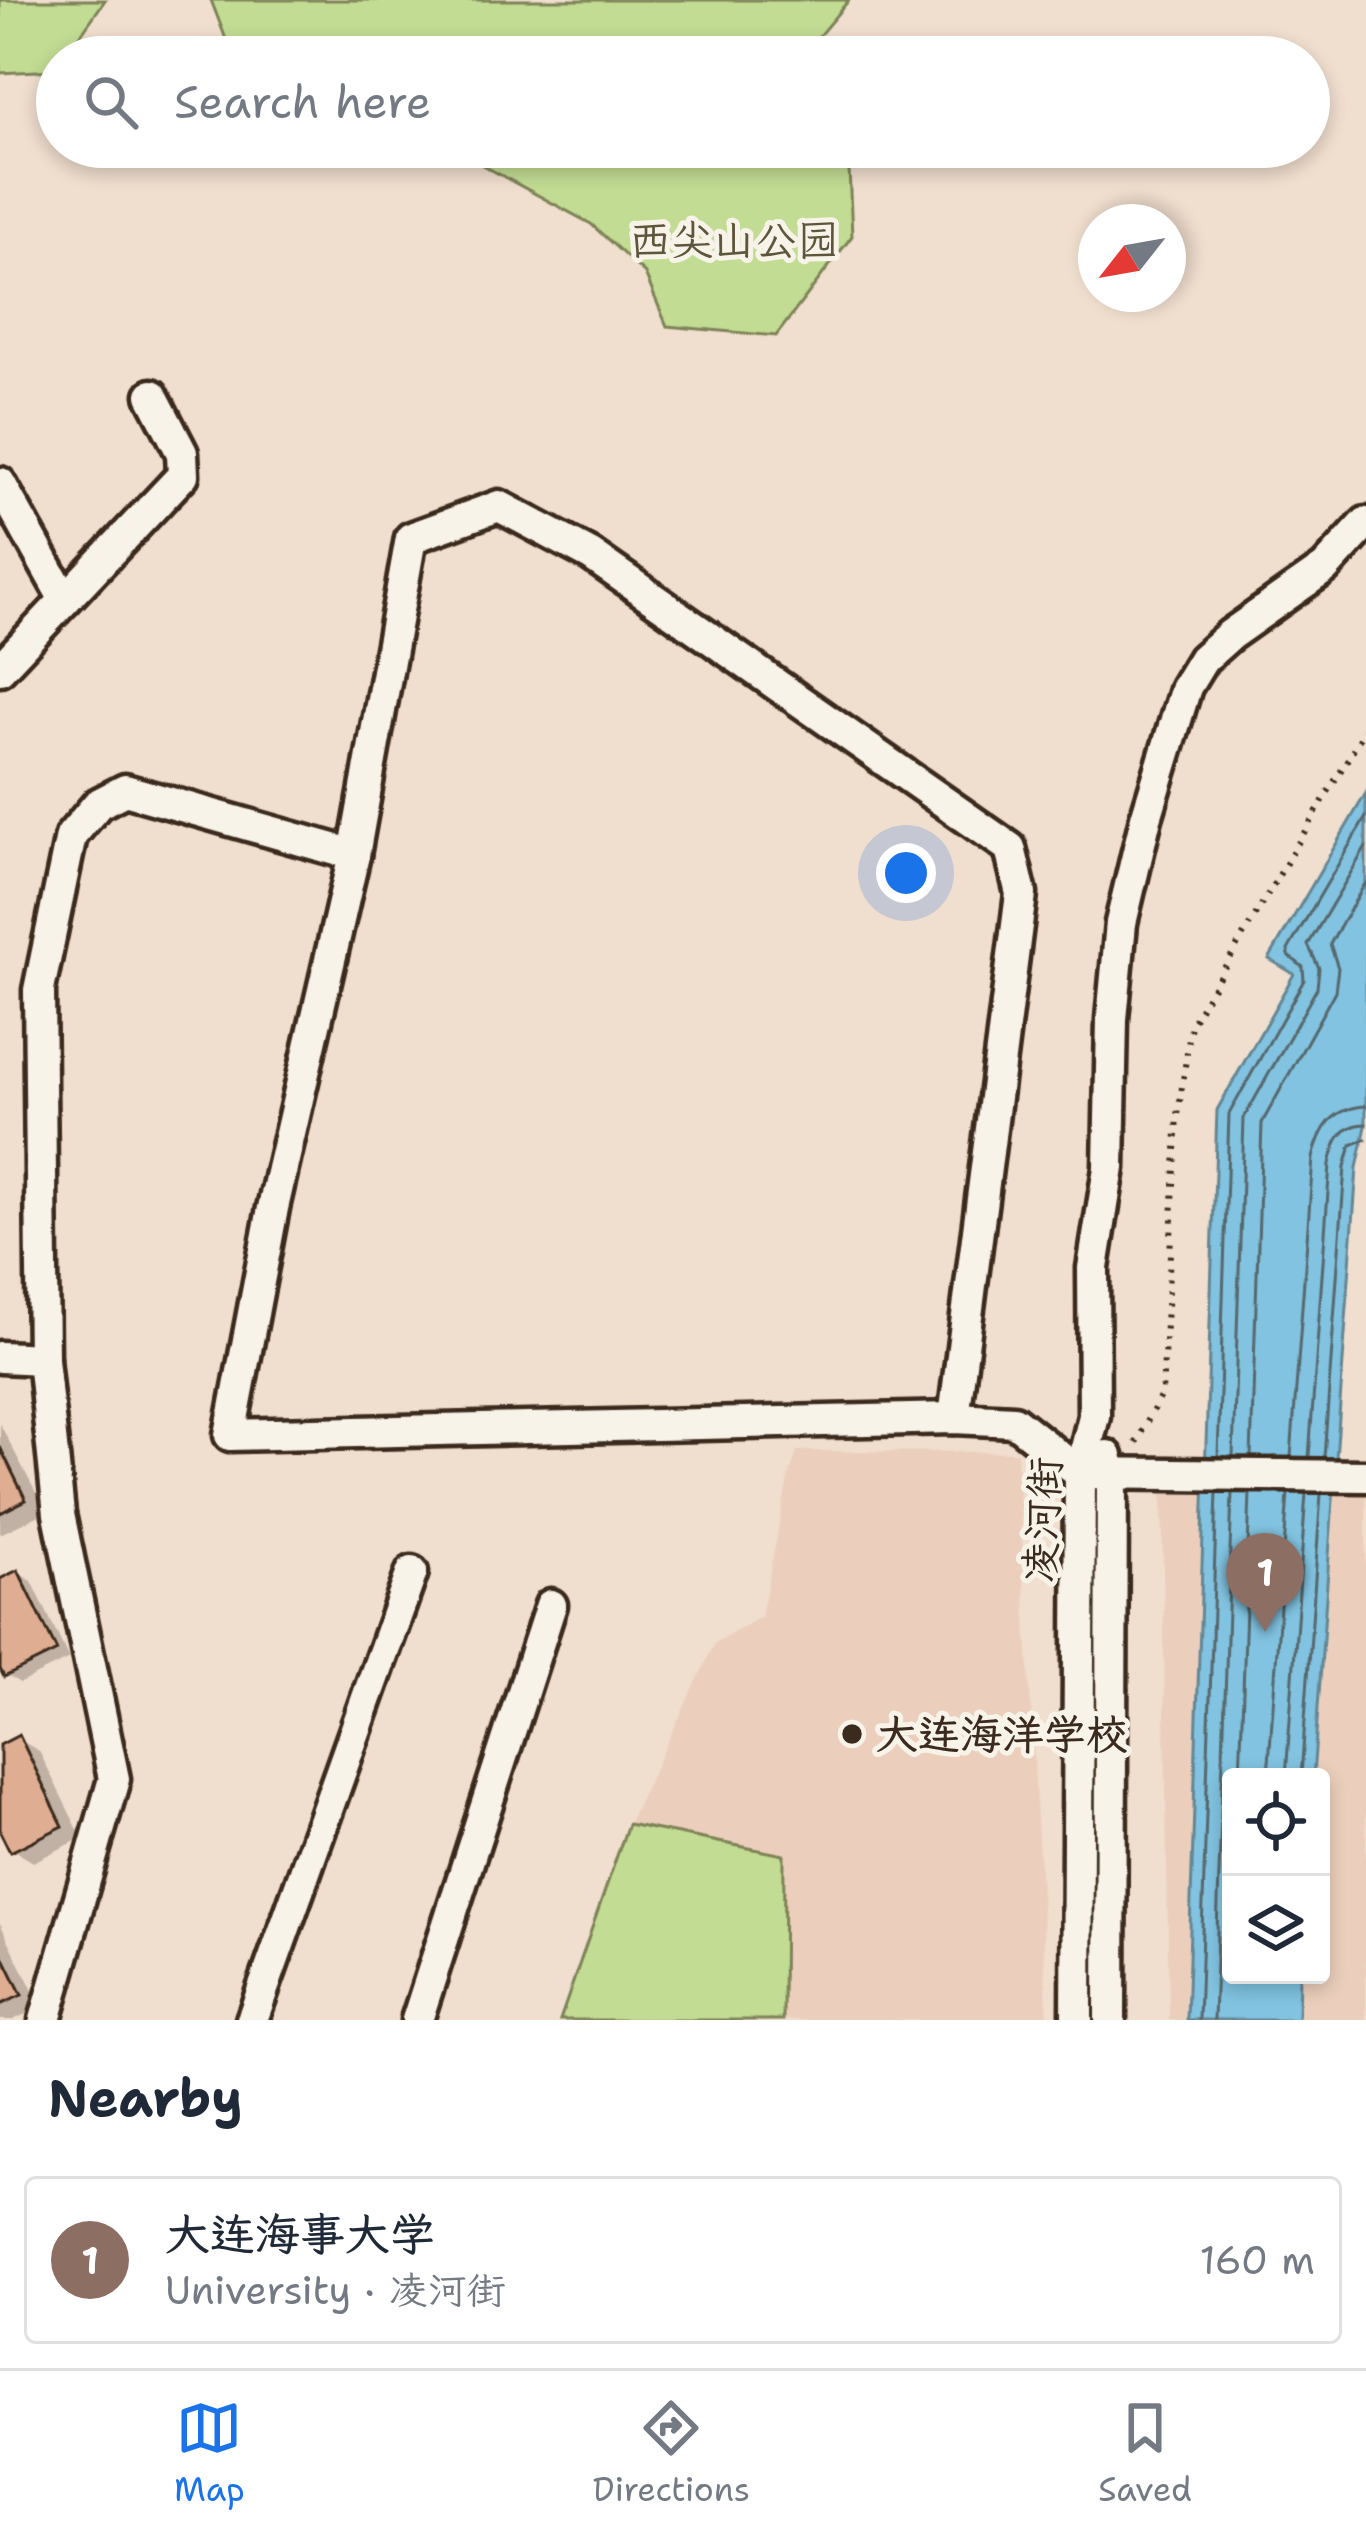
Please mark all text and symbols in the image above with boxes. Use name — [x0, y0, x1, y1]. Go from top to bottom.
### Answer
search box — [36, 36, 1330, 168]
icon: search — [78, 69, 144, 135]
text: Search here — [174, 72, 431, 132]
north arrow — [1078, 204, 1186, 312]
park label: 西尖山公园 — [629, 212, 839, 268]
your location — [876, 843, 936, 903]
street label: 凌河街 — [1011, 1456, 1073, 1584]
pin: 1 — [1226, 1533, 1304, 1632]
place label: 大连海洋学校 — [876, 1706, 1128, 1762]
marker: 大连海洋学校 — [839, 1721, 865, 1747]
map controls — [1222, 1768, 1330, 1984]
button: locate — [1222, 1768, 1330, 1876]
button: layers — [1222, 1876, 1330, 1984]
text: Nearby — [48, 2064, 243, 2132]
text: 大连海事大学 — [165, 2204, 435, 2264]
text: 1 — [81, 2234, 99, 2286]
text: 160 m — [1200, 2234, 1315, 2286]
text: University · 凌河街 — [165, 2264, 506, 2316]
tab: Map — [174, 2395, 245, 2512]
tab: Directions — [593, 2395, 750, 2512]
tab: Saved — [1098, 2395, 1192, 2512]

